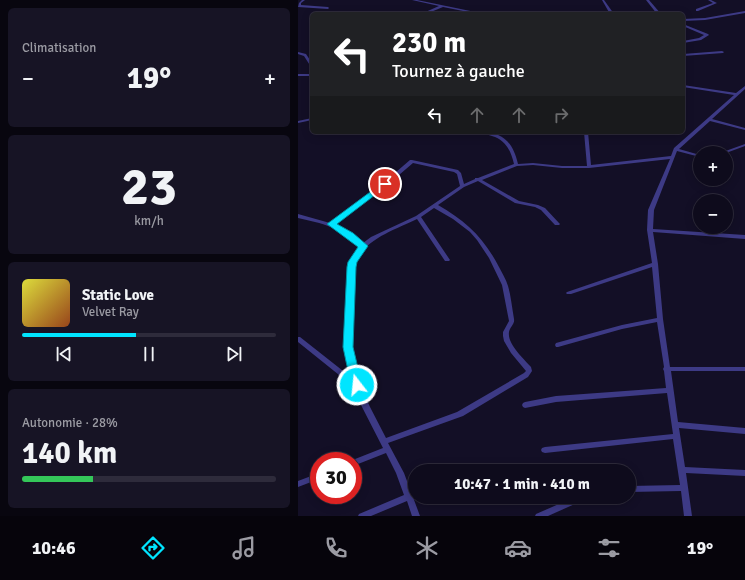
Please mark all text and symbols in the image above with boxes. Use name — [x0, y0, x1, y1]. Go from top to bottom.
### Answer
text: 230 m — [392, 26, 466, 60]
icon: left — [326, 28, 378, 80]
text: Climatisation — [22, 40, 96, 56]
text: 19° — [127, 60, 171, 97]
text: Tournez à gauche — [392, 60, 525, 82]
text: − — [22, 65, 34, 92]
text: + — [264, 65, 276, 92]
icon: left — [424, 104, 446, 126]
icon: ahead — [466, 104, 488, 126]
icon: ahead — [508, 104, 530, 126]
icon: right — [550, 104, 572, 126]
map controls — [693, 146, 733, 234]
button: + — [693, 146, 733, 186]
text: 23 — [121, 155, 177, 219]
pin — [368, 167, 402, 201]
icon: arrive — [374, 173, 396, 195]
button: − — [693, 194, 733, 234]
text: km/h — [134, 213, 164, 229]
text: Static Love — [82, 286, 154, 304]
text: Velvet Ray — [82, 304, 139, 320]
icon: previous — [53, 343, 75, 365]
icon: pause — [138, 343, 160, 365]
icon: next — [223, 343, 245, 365]
position arrow — [336, 364, 378, 406]
text: Autonomie · 28% — [22, 415, 118, 431]
text: 140 km — [22, 435, 117, 472]
speed limit sign: 30 — [310, 452, 362, 504]
text: 10:47 · 1 min · 410 m — [454, 475, 590, 493]
icon: directions — [139, 534, 167, 562]
icon: music — [230, 534, 258, 562]
icon: phone — [322, 534, 350, 562]
icon: climate — [413, 534, 441, 562]
icon: car — [504, 534, 532, 562]
icon: filters — [595, 534, 623, 562]
text: 10:46 — [32, 537, 76, 559]
text: 19° — [687, 537, 713, 559]

